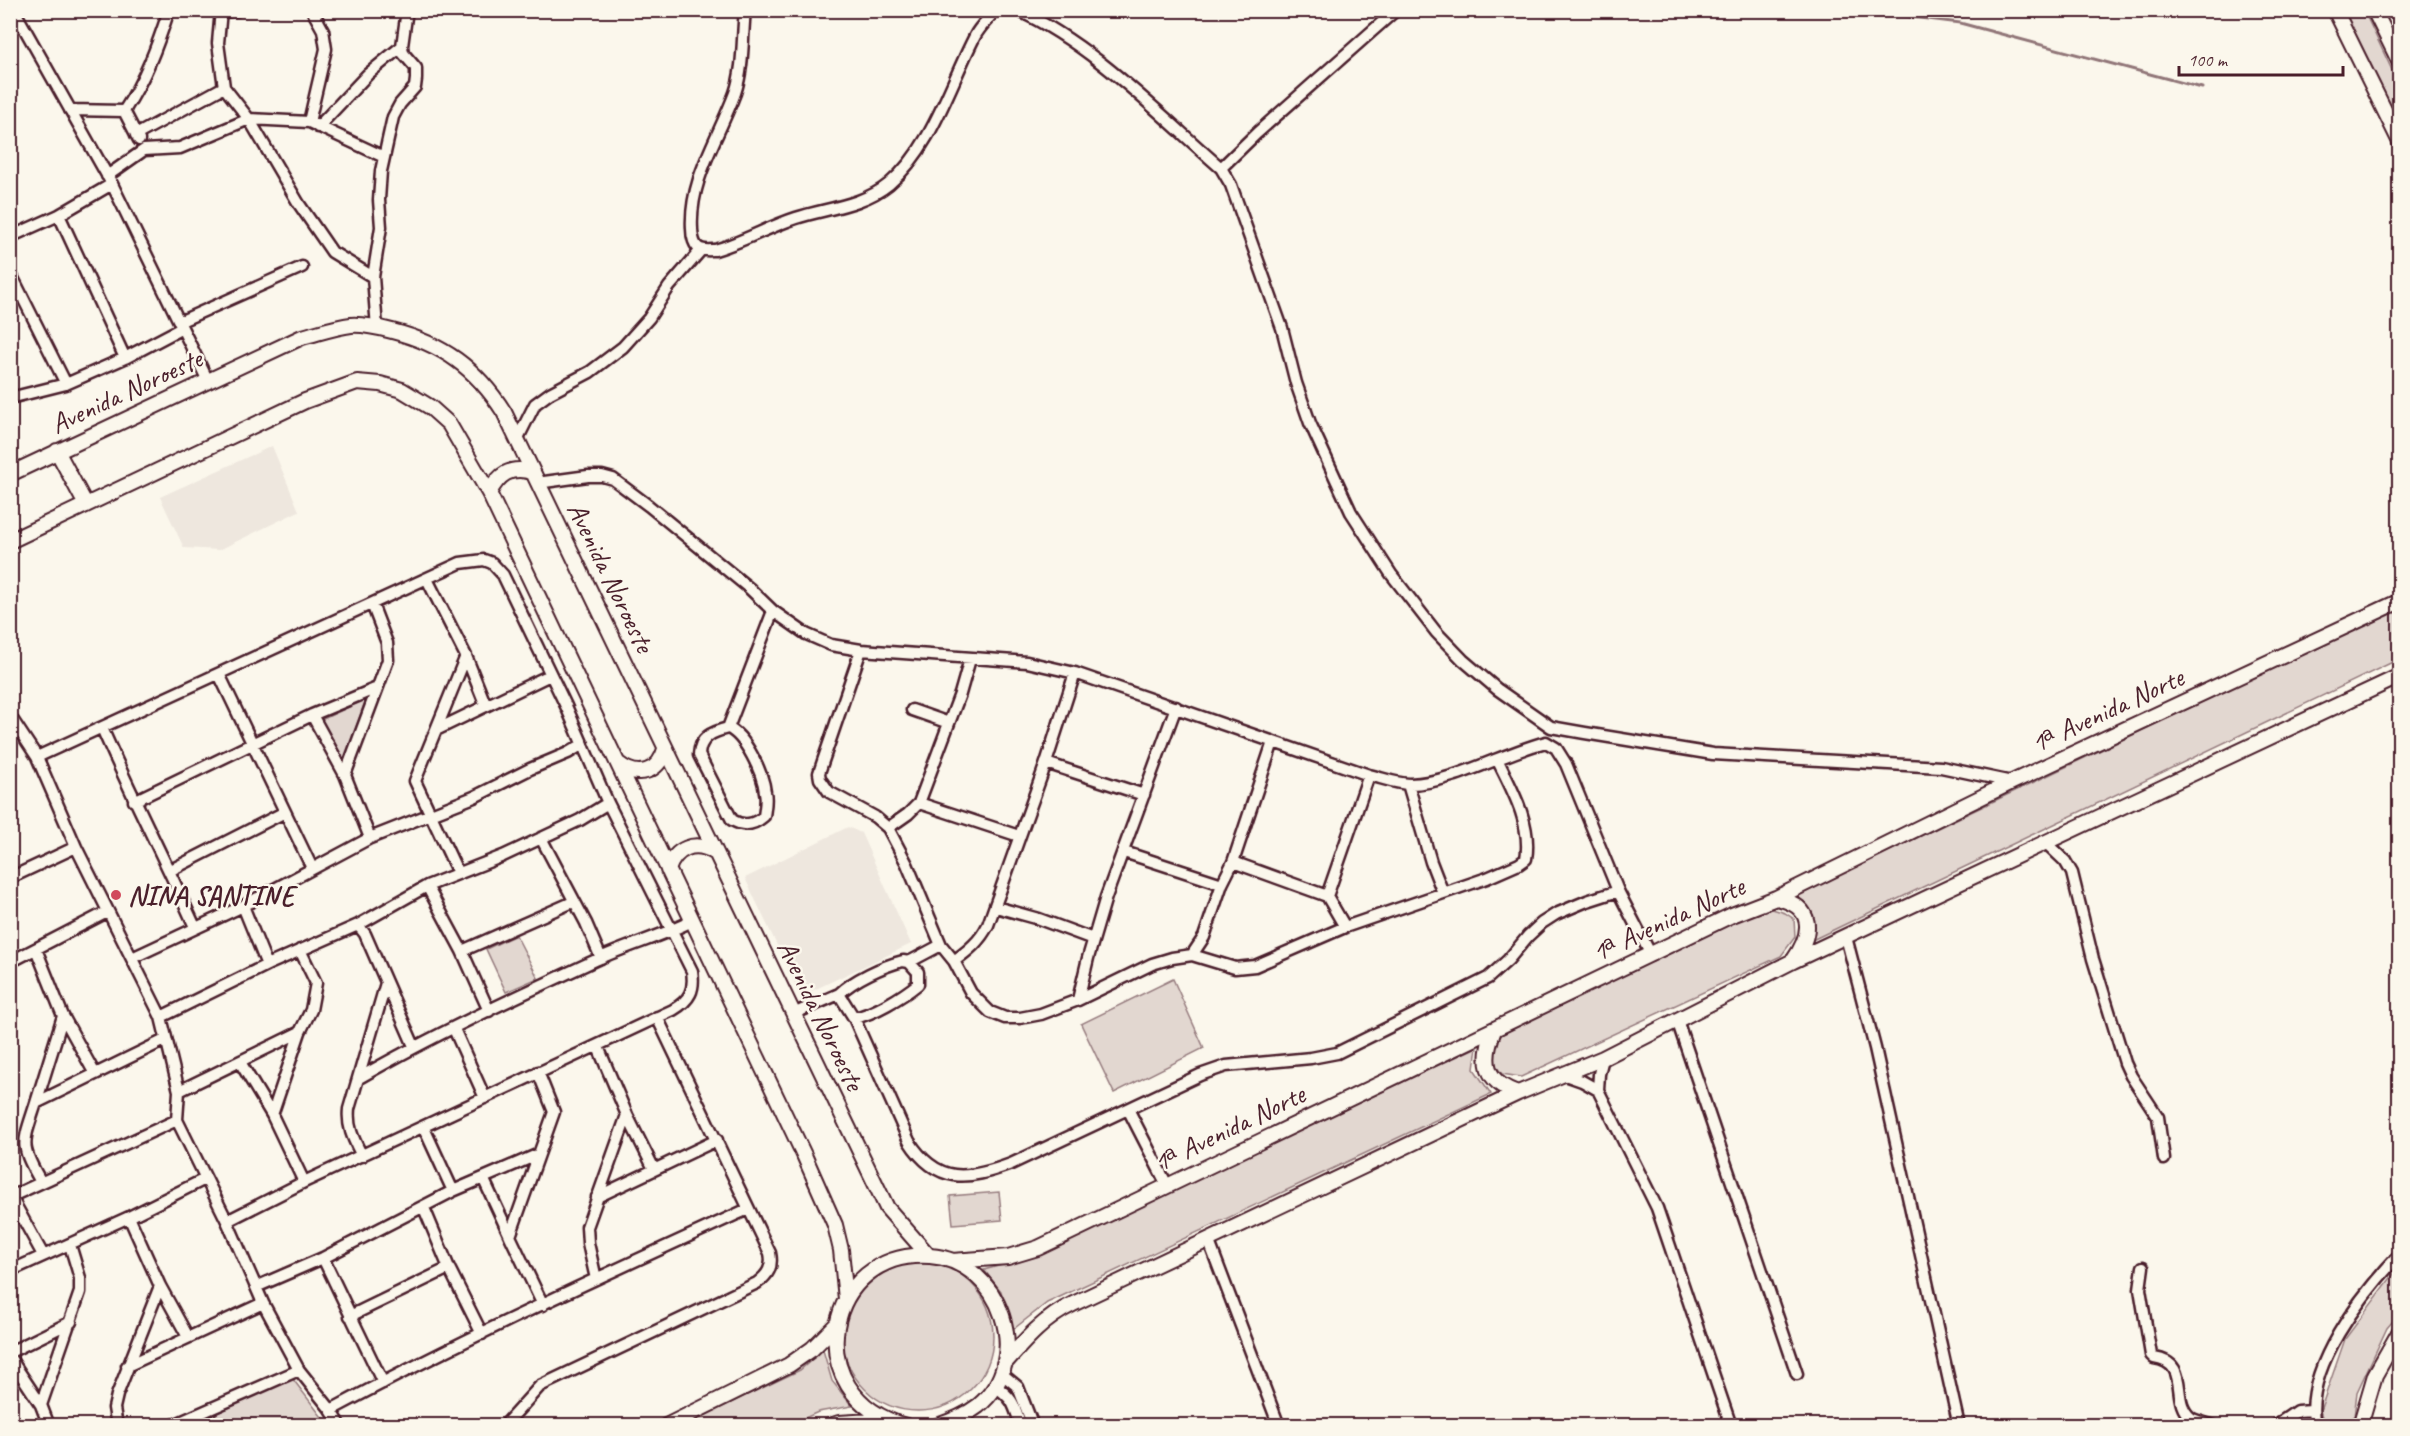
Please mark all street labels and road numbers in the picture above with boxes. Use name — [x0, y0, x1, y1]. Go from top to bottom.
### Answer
street label: Avenida Noroeste — [45, 340, 209, 441]
street label: Avenida Noroeste — [560, 496, 663, 660]
street label: 1ᵃ Avenida Norte — [2025, 659, 2191, 761]
street label: 1ᵃ Avenida Norte — [1586, 868, 1752, 970]
street label: Avenida Noroeste — [770, 934, 873, 1098]
street label: 1ᵃ Avenida Norte — [1148, 1075, 1312, 1180]

